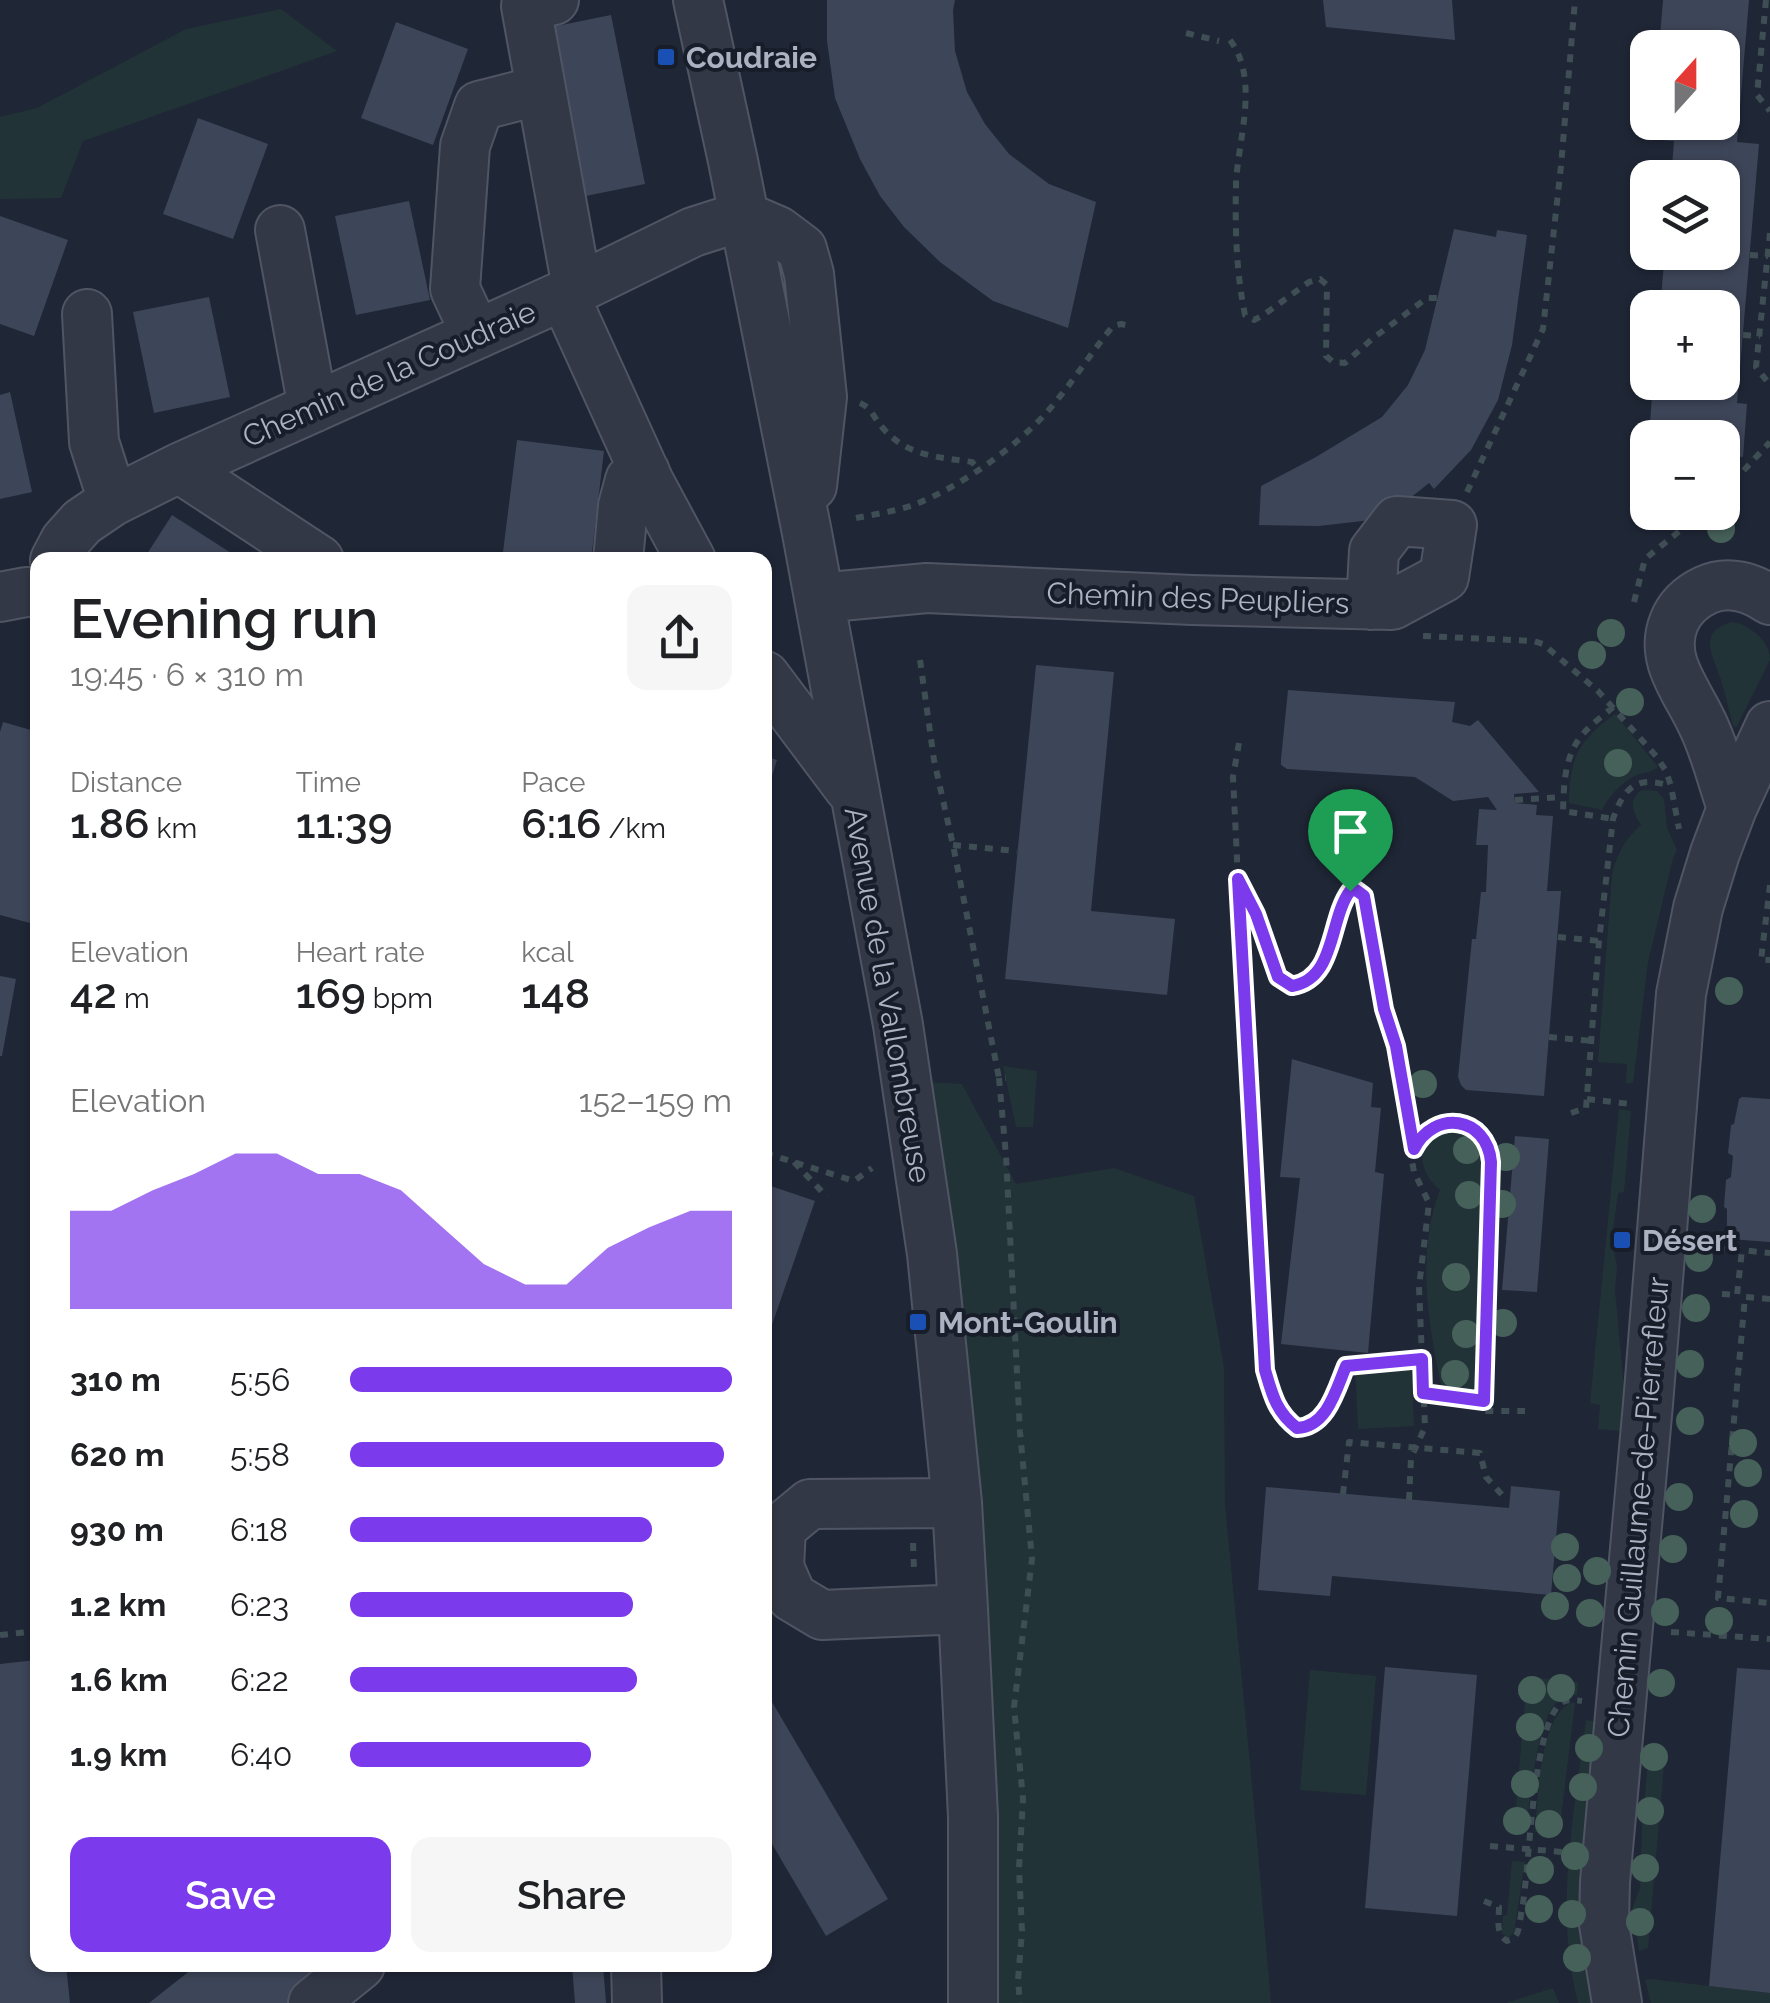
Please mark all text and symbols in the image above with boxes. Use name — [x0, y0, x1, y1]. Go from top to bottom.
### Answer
north arrow — [1630, 30, 1740, 140]
map controls — [1630, 30, 1740, 530]
place label: Coudraie — [686, 40, 817, 75]
marker: Coudraie — [655, 46, 677, 68]
button: layers — [1630, 160, 1740, 270]
button: + — [1630, 290, 1740, 400]
street label: Chemin de la Coudraie — [237, 294, 541, 454]
button: − — [1630, 420, 1740, 530]
street label: Chemin des Peupliers — [1046, 575, 1350, 621]
button: share — [627, 585, 732, 690]
text: Evening run — [70, 586, 378, 651]
text: 19:45 · 6 × 310 m — [70, 656, 304, 693]
text: Distance — [70, 766, 182, 799]
text: Time — [296, 766, 361, 799]
text: Pace — [521, 766, 586, 799]
pin — [1308, 789, 1393, 892]
text: 1.86 — [70, 799, 149, 848]
text: 11:39 — [296, 799, 392, 848]
text: 6:16 — [521, 799, 601, 848]
street label: Avenue de la Vallombreuse — [838, 804, 938, 1186]
icon: arrive — [1323, 804, 1378, 859]
text: km — [149, 812, 197, 845]
text: /km — [601, 812, 666, 845]
text: Elevation — [70, 936, 189, 969]
text: Heart rate — [296, 936, 425, 969]
text: kcal — [521, 936, 574, 969]
text: 42 — [70, 969, 117, 1018]
text: 169 — [296, 969, 366, 1018]
text: 148 — [521, 969, 590, 1018]
text: m — [117, 982, 150, 1015]
text: bpm — [366, 982, 433, 1015]
text: Elevation — [70, 1082, 206, 1119]
text: 152–159 m — [579, 1082, 732, 1119]
place label: Désert — [1642, 1223, 1738, 1258]
marker: Désert — [1611, 1229, 1633, 1251]
street label: Chemin Guillaume-de-Pierrefleur — [1600, 1275, 1676, 1739]
place label: Mont-Goulin — [938, 1305, 1118, 1340]
marker: Mont-Goulin — [907, 1311, 929, 1333]
text: 310 m — [70, 1361, 161, 1398]
text: 5:56 — [230, 1361, 290, 1398]
text: 620 m — [70, 1436, 165, 1473]
text: 5:58 — [230, 1436, 290, 1473]
text: 930 m — [70, 1511, 164, 1548]
text: 6:18 — [230, 1511, 288, 1548]
text: 1.2 km — [70, 1586, 166, 1623]
text: 6:23 — [230, 1586, 289, 1623]
text: 1.6 km — [70, 1661, 168, 1698]
text: 6:22 — [230, 1661, 289, 1698]
text: 1.9 km — [70, 1736, 167, 1773]
text: 6:40 — [230, 1736, 292, 1773]
button: Save — [70, 1837, 391, 1952]
button: Share — [411, 1837, 732, 1952]

